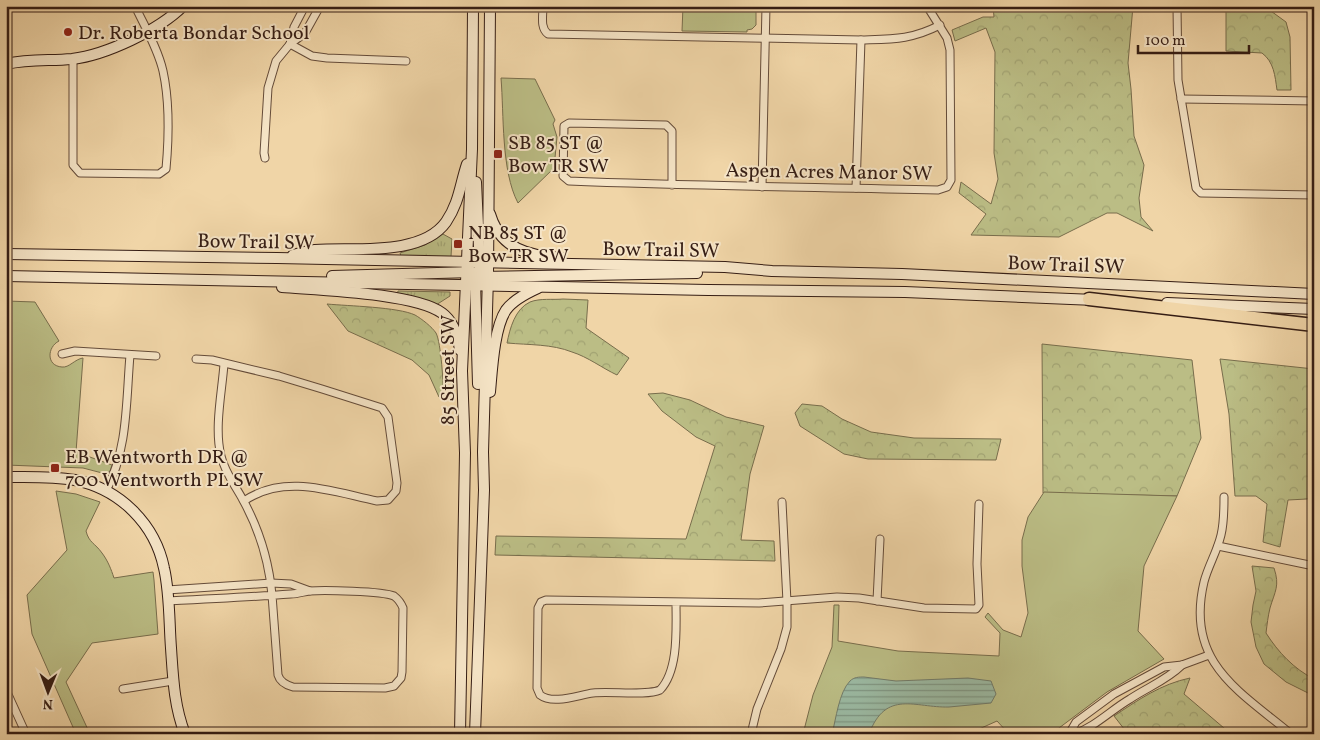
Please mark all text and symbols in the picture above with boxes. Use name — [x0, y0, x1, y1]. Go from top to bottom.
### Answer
place label: Dr. Roberta Bondar School — [78, 20, 310, 48]
scale bar — [1138, 22, 1249, 54]
marker: Dr. Roberta Bondar School — [62, 26, 74, 38]
text: 100 m — [1145, 31, 1185, 52]
place label: SB 85 ST @ Bow TR SW — [508, 130, 609, 181]
marker: SB 85 ST @ Bow TR SW — [492, 148, 504, 160]
street label: Aspen Acres Manor SW — [725, 157, 933, 189]
place label: NB 85 ST @ Bow TR SW — [468, 220, 569, 271]
street label: Bow Trail SW — [197, 228, 315, 258]
street label: Bow Trail SW — [602, 236, 720, 266]
marker: NB 85 ST @ Bow TR SW — [452, 238, 464, 250]
street label: Bow Trail SW — [1007, 250, 1125, 282]
street label: 85 Street SW — [435, 315, 463, 425]
place label: EB Wentworth DR @ 700 Wentworth PL SW — [65, 444, 263, 495]
marker: EB Wentworth DR @ 700 Wentworth PL SW — [49, 462, 61, 474]
north arrow — [22, 668, 72, 718]
text: N — [43, 694, 53, 713]

